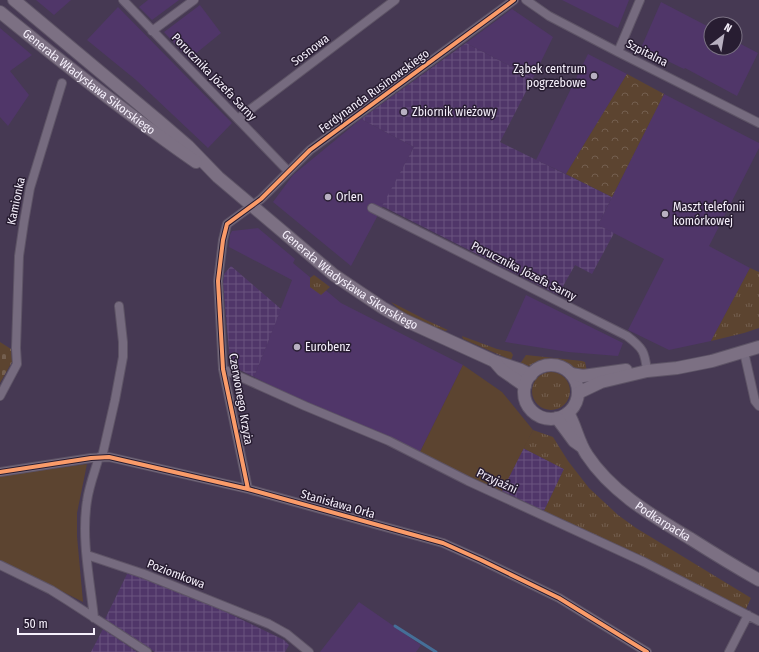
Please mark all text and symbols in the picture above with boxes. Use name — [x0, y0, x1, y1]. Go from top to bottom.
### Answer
north arrow — [703, 16, 743, 56]
text: N — [722, 21, 734, 35]
street label: Generała Władysława Sikorskiego — [20, 26, 158, 137]
street label: Porucznika Józefa Sarny — [169, 30, 260, 124]
street label: Sosnowa — [288, 31, 332, 69]
street label: Szpitalna — [624, 37, 670, 69]
street label: Ferdynanda Rusinowskiego — [316, 46, 432, 136]
place label: Ząbek centrum pogrzebowe — [513, 62, 586, 90]
marker: Ząbek centrum pogrzebowe — [589, 71, 599, 81]
place label: Zbiornik wieżowy — [412, 105, 497, 119]
marker: Zbiornik wieżowy — [399, 107, 409, 117]
street label: Kamionka — [4, 176, 28, 226]
place label: Orlen — [336, 190, 363, 204]
marker: Orlen — [323, 192, 333, 202]
place label: Maszt telefonii komórkowej — [673, 200, 745, 228]
marker: Maszt telefonii komórkowej — [660, 209, 670, 219]
street label: Generała Władysława Sikorskiego — [279, 227, 420, 332]
street label: Porucznika Józefa Sarny — [469, 238, 579, 304]
place label: Eurobenz — [305, 340, 351, 354]
marker: Eurobenz — [292, 342, 302, 352]
street label: Czerwonego Krzyża — [226, 352, 256, 446]
street label: Przyjaźni — [474, 466, 520, 496]
street label: Stanisława Orła — [299, 487, 377, 521]
street label: Podkarpacka — [633, 499, 693, 544]
street label: Poziomkowa — [145, 557, 207, 591]
scale bar — [18, 610, 94, 636]
text: 50 m — [24, 617, 48, 631]

